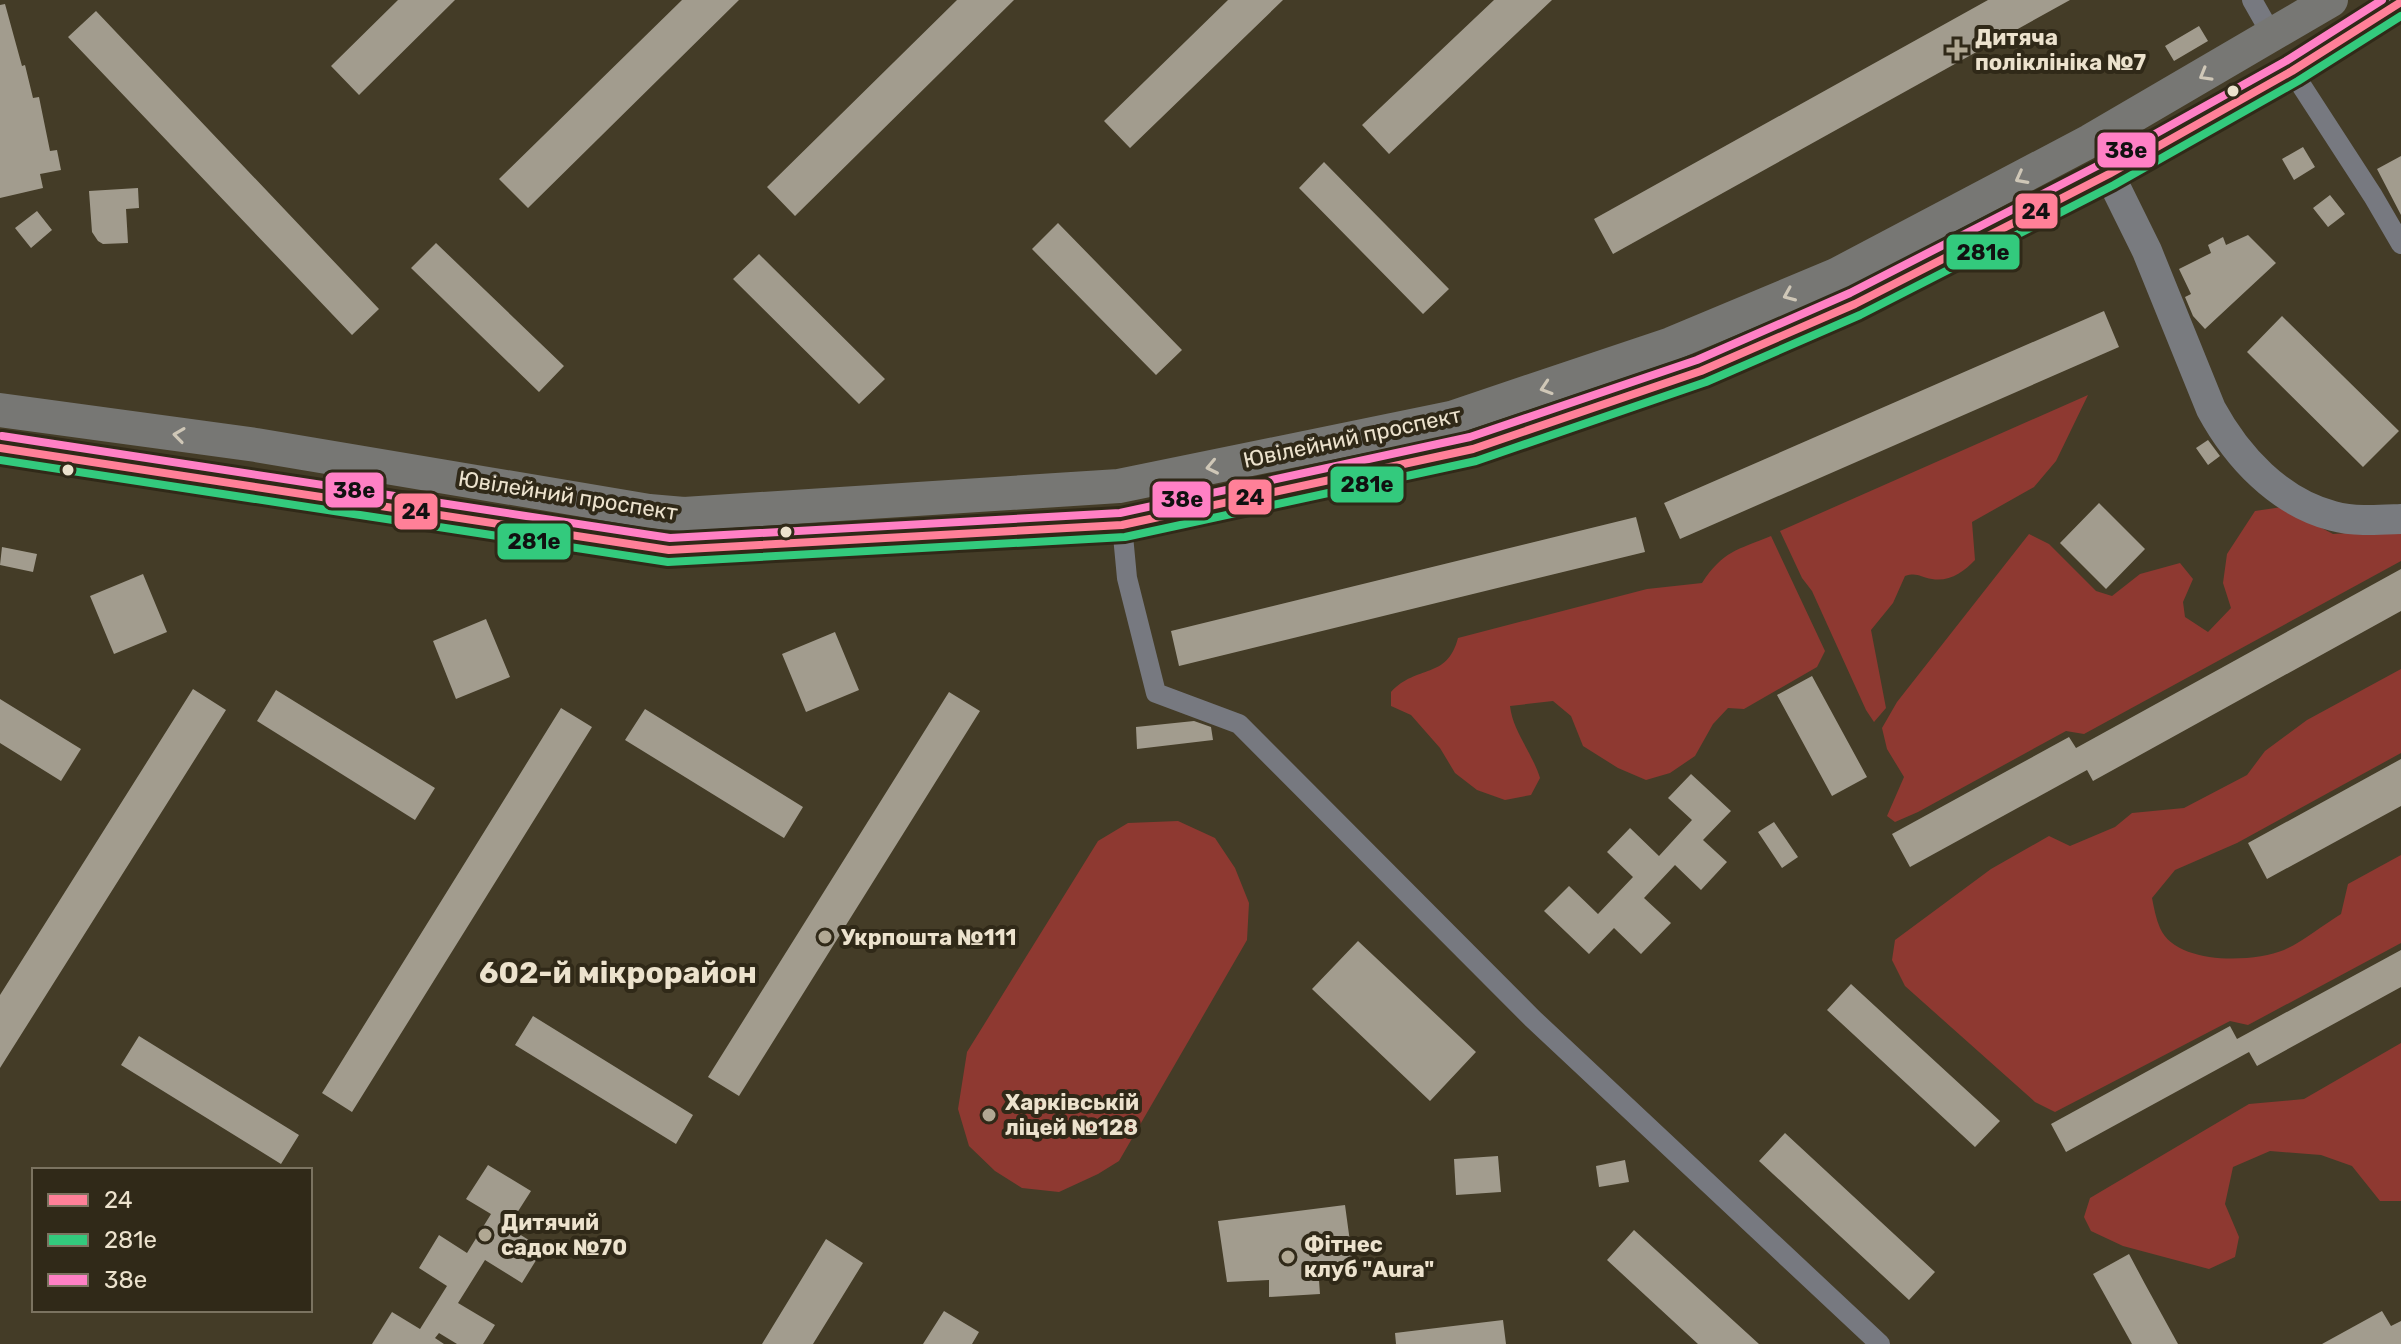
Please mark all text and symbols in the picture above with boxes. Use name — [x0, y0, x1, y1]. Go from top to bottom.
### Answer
place label: Дитяча поліклініка №7 — [1975, 24, 2147, 76]
marker: Дитяча поліклініка №7 — [1946, 39, 1968, 61]
one-way arrow — [2199, 65, 2214, 81]
unlabelled marker — [2225, 83, 2241, 99]
line badge: 38е — [2096, 131, 2157, 169]
text: 38е — [2105, 137, 2147, 164]
one-way arrow — [2015, 168, 2029, 183]
line badge: 24 — [2014, 192, 2059, 230]
text: 24 — [2021, 198, 2051, 225]
line badge: 281е — [1945, 233, 2021, 271]
text: 281е — [1956, 239, 2010, 266]
one-way arrow — [1783, 285, 1797, 301]
one-way arrow — [1540, 378, 1554, 394]
street label: Ювілейний проспект — [1241, 401, 1463, 474]
one-way arrow — [172, 427, 186, 444]
one-way arrow — [1206, 458, 1219, 475]
unlabelled marker — [60, 462, 76, 478]
street label: Ювілейний проспект — [456, 465, 680, 526]
line badge: 281е — [1329, 465, 1405, 504]
line badge: 38е — [324, 471, 385, 509]
text: 281е — [1340, 471, 1394, 498]
text: 38е — [333, 477, 375, 504]
line badge: 24 — [1227, 478, 1273, 516]
line badge: 38е — [1151, 480, 1212, 519]
text: 24 — [1235, 484, 1265, 511]
text: 38е — [1161, 486, 1203, 513]
line badge: 24 — [393, 492, 439, 531]
text: 24 — [401, 498, 431, 525]
line badge: 281е — [496, 522, 572, 561]
unlabelled marker — [778, 524, 794, 540]
text: 281е — [507, 528, 561, 555]
place label: Укрпошта №111 — [841, 924, 1017, 951]
marker: Укрпошта №111 — [816, 928, 834, 946]
district label: 602-й мікрорайон — [479, 955, 757, 991]
place label: Харківській ліцей №128 — [1005, 1089, 1139, 1141]
marker: Харківській ліцей №128 — [980, 1106, 998, 1124]
legend — [32, 1168, 312, 1312]
text: 24 — [104, 1186, 133, 1214]
place label: Дитячий садок №70 — [501, 1209, 627, 1261]
text: 281е — [104, 1226, 157, 1254]
marker: Дитячий садок №70 — [476, 1226, 494, 1244]
place label: Фітнес клуб "Aura" — [1304, 1231, 1434, 1283]
marker: Фітнес клуб "Aura" — [1279, 1248, 1297, 1266]
text: 38е — [104, 1266, 147, 1294]

